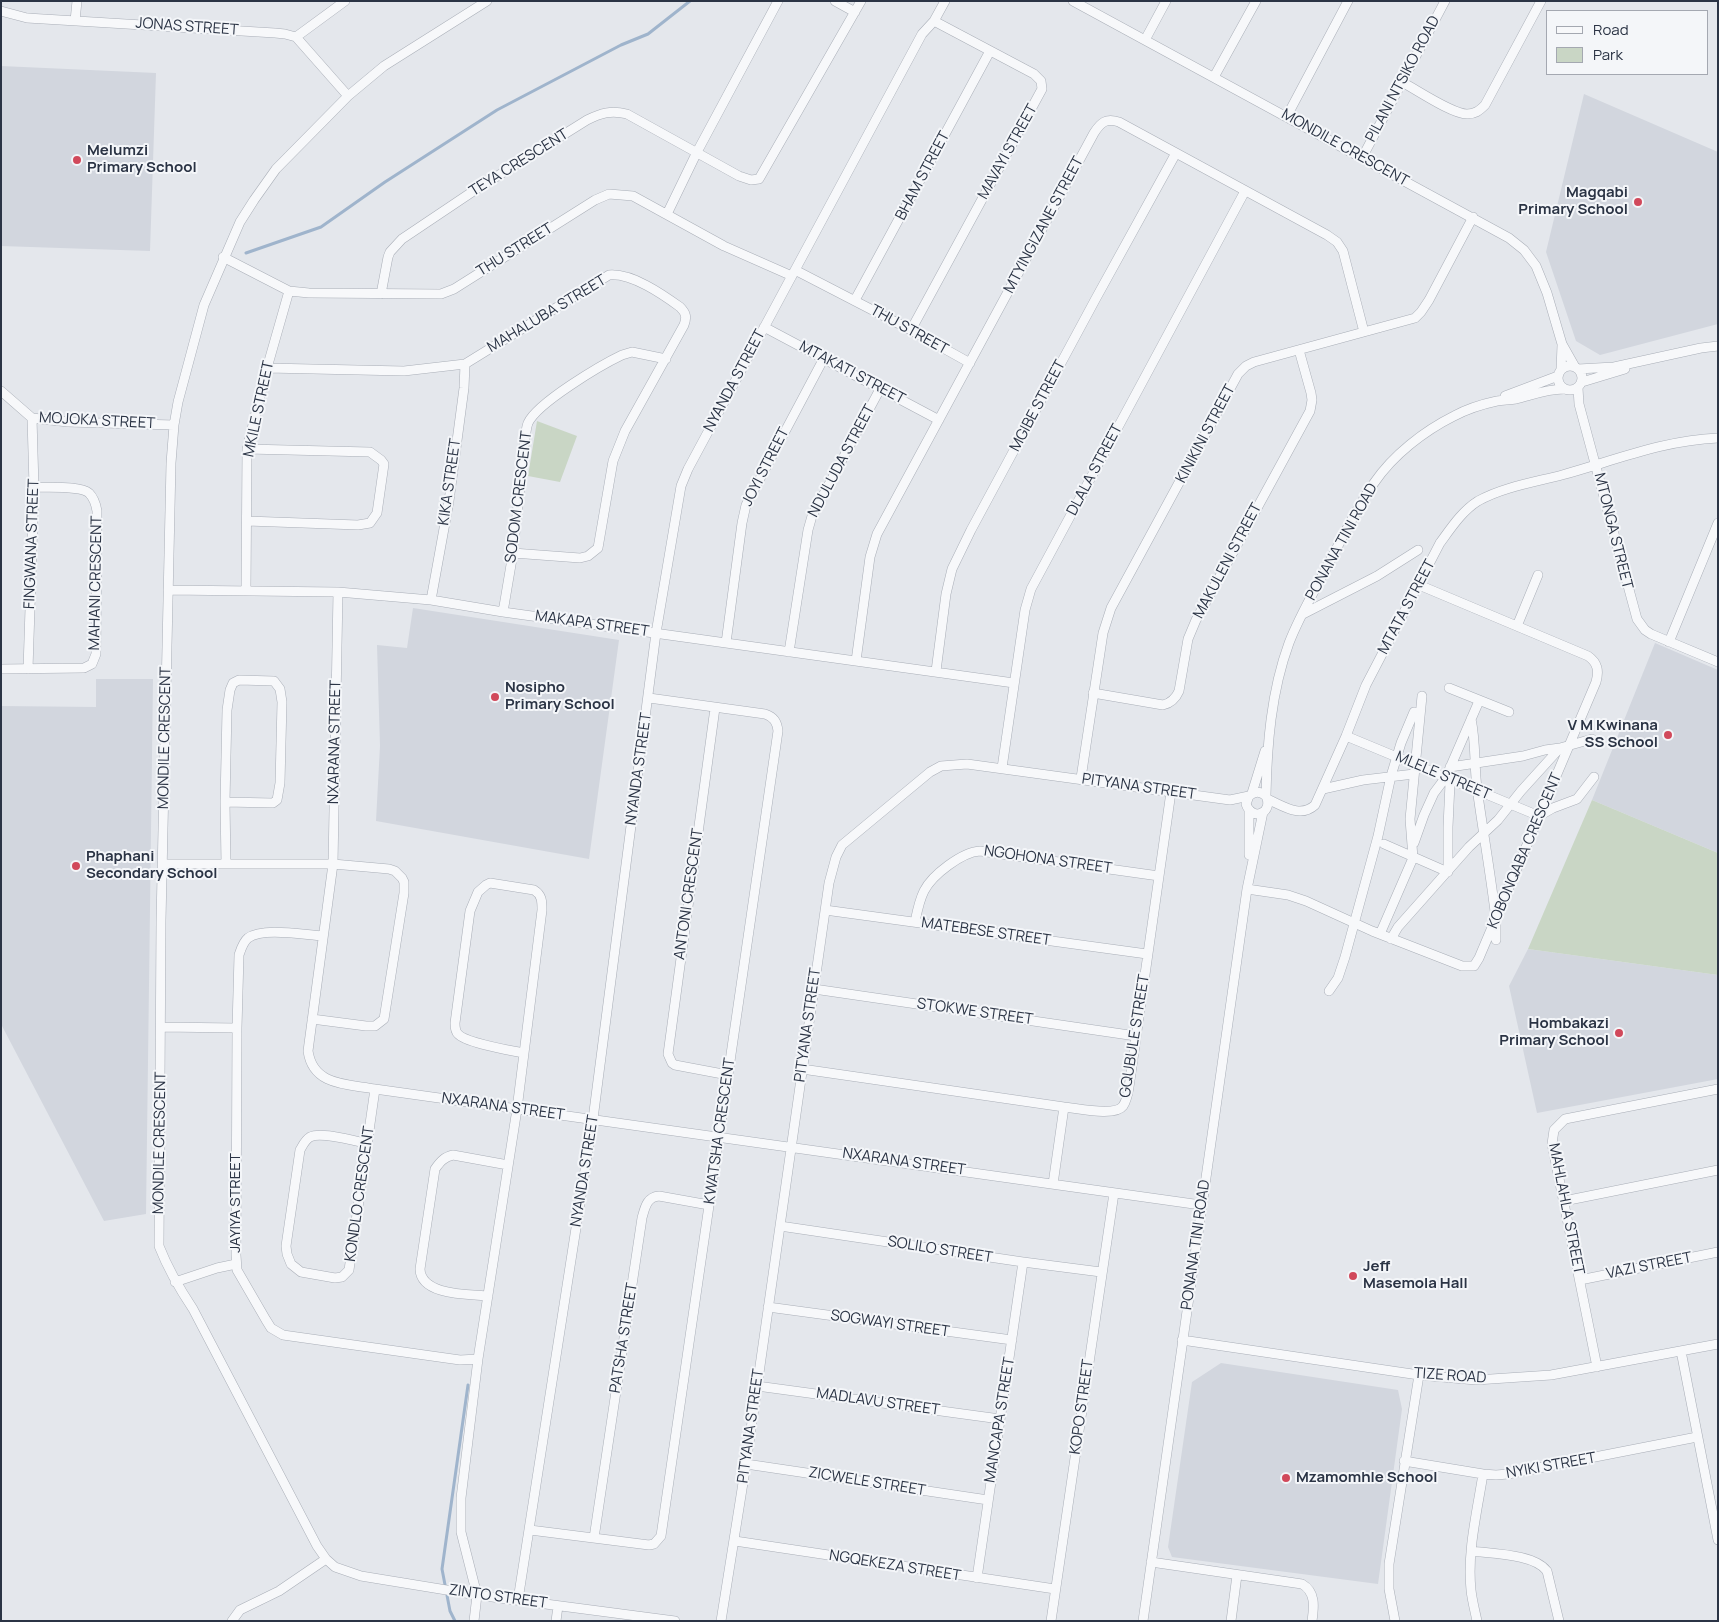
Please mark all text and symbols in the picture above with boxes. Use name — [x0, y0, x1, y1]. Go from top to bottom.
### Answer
legend — [1546, 10, 1709, 75]
street label: PILANI NTSIKO ROAD — [1362, 13, 1444, 145]
street label: JONAS STREET — [135, 14, 239, 40]
text: Road — [1593, 19, 1629, 40]
text: Park — [1593, 44, 1623, 65]
street label: MAVAYI STREET — [974, 101, 1042, 203]
street label: MONDILE CRESCENT — [1278, 106, 1412, 190]
street label: TEYA CRESCENT — [466, 125, 572, 201]
street label: BHAM STREET — [892, 128, 954, 224]
place label: Melumzi Primary School — [87, 142, 197, 177]
marker: Melumzi Primary School — [71, 154, 83, 166]
street label: MTYINGIZANE STREET — [1000, 154, 1088, 296]
place label: Magqabi Primary School — [1518, 184, 1628, 219]
marker: Magqabi Primary School — [1632, 196, 1644, 208]
street label: THU STREET — [474, 219, 556, 281]
street label: MAHALUBA STREET — [484, 271, 610, 357]
street label: THU STREET — [867, 301, 951, 359]
street label: NYANDA STREET — [700, 327, 770, 435]
street label: MTAKATI STREET — [796, 337, 908, 409]
street label: MGIBE STREET — [1006, 357, 1070, 455]
street label: MKILE STREET — [240, 359, 278, 459]
street label: KINIKINI STREET — [1172, 382, 1240, 486]
street label: NDULUDA STREET — [805, 402, 879, 520]
street label: MOJOKA STREET — [38, 409, 156, 433]
street label: DLALA STREET — [1063, 421, 1127, 519]
street label: JOYI STREET — [739, 425, 793, 509]
street label: SODOM CRESCENT — [502, 430, 536, 564]
street label: KIKA STREET — [435, 437, 465, 527]
street label: MTONGA STREET — [1590, 471, 1636, 591]
street label: FINGWANA STREET — [21, 479, 43, 609]
street label: PONANA TINI ROAD — [1302, 480, 1382, 604]
street label: MAKULENI STREET — [1190, 500, 1266, 622]
street label: MAHANI CRESCENT — [86, 515, 106, 651]
street label: MTATA STREET — [1374, 557, 1440, 657]
street label: MAKAPA STREET — [534, 607, 650, 641]
street label: MONDILE CRESCENT — [155, 667, 175, 809]
place label: Nosipho Primary School — [505, 679, 615, 714]
street label: NXARANA STREET — [325, 680, 345, 804]
marker: Nosipho Primary School — [489, 691, 501, 703]
street label: NYANDA STREET — [622, 712, 656, 826]
place label: V M Kwinana SS School — [1568, 717, 1658, 752]
marker: V M Kwinana SS School — [1662, 729, 1674, 741]
street label: MLELE STREET — [1393, 748, 1493, 804]
street label: PITYANA STREET — [1081, 770, 1197, 804]
street label: KOBONQABA CRESCENT — [1484, 770, 1566, 932]
street label: ANTONI CRESCENT — [671, 827, 707, 961]
street label: NGOHONA STREET — [983, 842, 1113, 878]
place label: Phaphani Secondary School — [86, 848, 217, 883]
marker: Phaphani Secondary School — [70, 860, 82, 872]
street label: MATEBESE STREET — [920, 914, 1052, 950]
street label: PITYANA STREET — [791, 967, 825, 1083]
street label: GQUBULE STREET — [1116, 973, 1154, 1099]
street label: STOKWE STREET — [916, 995, 1034, 1029]
place label: Hombakazi Primary School — [1499, 1015, 1609, 1050]
marker: Hombakazi Primary School — [1613, 1027, 1625, 1039]
street label: KWATSHA CRESCENT — [701, 1057, 739, 1205]
street label: MONDILE CRESCENT — [150, 1072, 170, 1214]
street label: NXARANA STREET — [440, 1089, 566, 1125]
street label: NYANDA STREET — [567, 1114, 603, 1228]
street label: KONDLO CRESCENT — [342, 1125, 378, 1263]
street label: MAHLAHLA STREET — [1544, 1142, 1588, 1276]
street label: NXARANA STREET — [841, 1144, 967, 1180]
street label: JAYIYA STREET — [227, 1153, 245, 1253]
street label: PONANA TINI ROAD — [1178, 1179, 1214, 1311]
street label: SOLILO STREET — [886, 1233, 994, 1267]
street label: VAZI STREET — [1605, 1249, 1693, 1283]
place label: Jeff Masemola Hall — [1363, 1258, 1468, 1293]
marker: Jeff Masemola Hall — [1347, 1270, 1359, 1282]
street label: PATSHA STREET — [606, 1281, 642, 1395]
street label: SOGWAYI STREET — [829, 1307, 951, 1341]
street label: MANCAPA STREET — [981, 1356, 1019, 1484]
street label: KOPO STREET — [1066, 1358, 1098, 1456]
street label: TIZE ROAD — [1413, 1364, 1487, 1388]
street label: PITYANA STREET — [734, 1368, 768, 1484]
street label: MADLAVU STREET — [815, 1384, 941, 1420]
street label: NYIKI STREET — [1505, 1449, 1597, 1483]
street label: ZICWELE STREET — [807, 1464, 927, 1500]
place label: Mzamomhle School — [1296, 1469, 1437, 1487]
marker: Mzamomhle School — [1280, 1472, 1292, 1484]
street label: NGQEKEZA STREET — [828, 1547, 962, 1585]
street label: ZINTO STREET — [447, 1581, 549, 1613]

